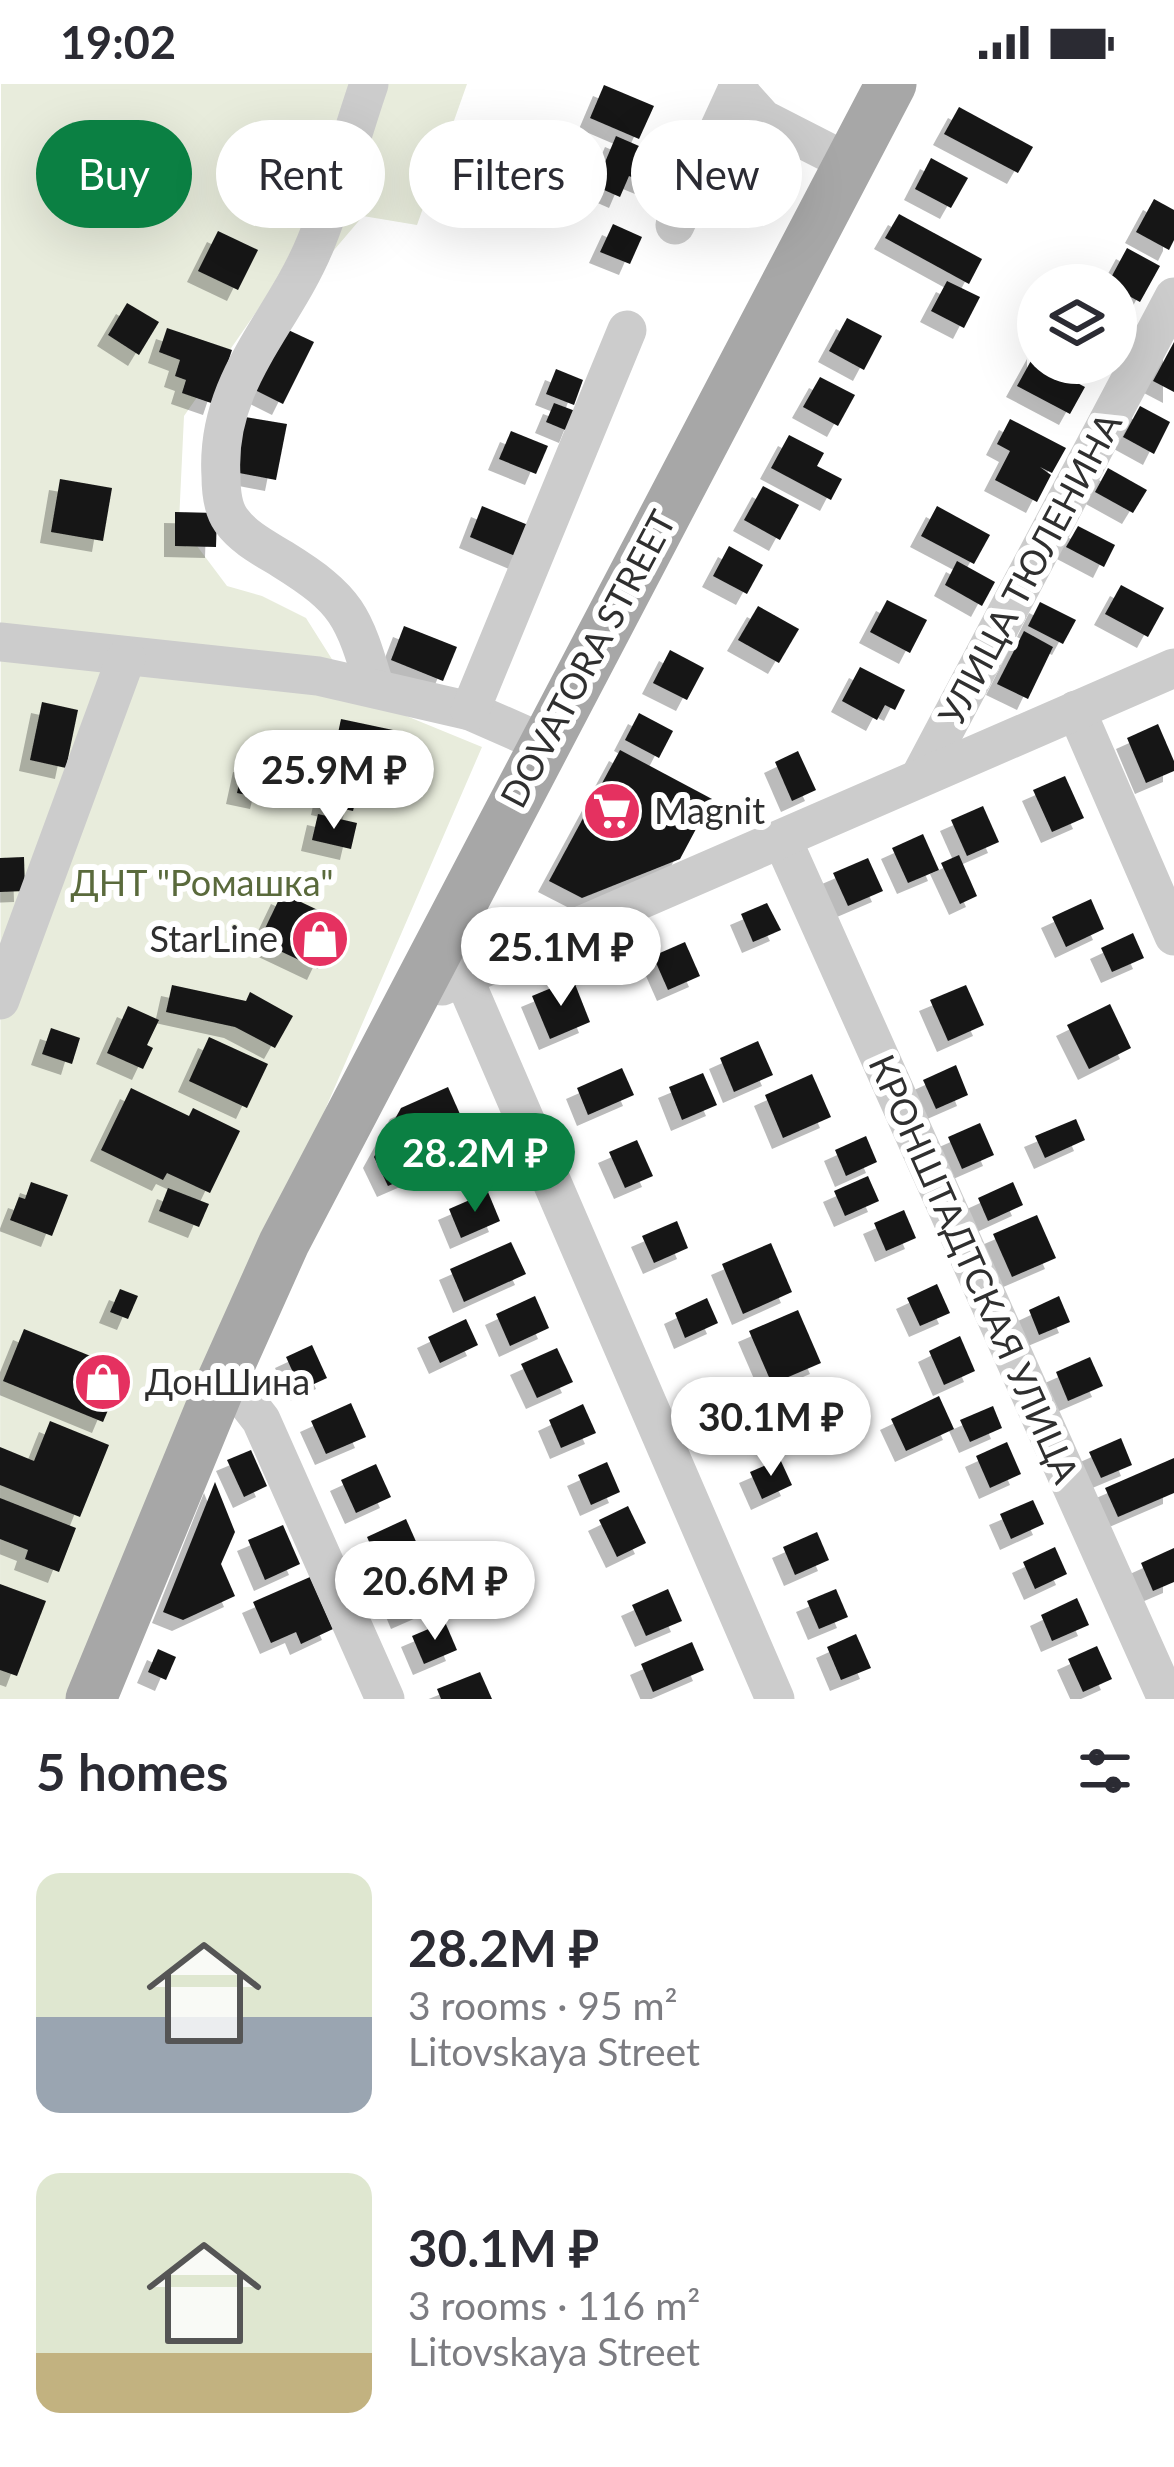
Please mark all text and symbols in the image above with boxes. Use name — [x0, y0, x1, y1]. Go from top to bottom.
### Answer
text: 19:02 — [60, 15, 176, 69]
chip: Buy — [36, 120, 192, 228]
chip: Rent — [216, 120, 385, 228]
chip: Filters — [409, 120, 607, 228]
chip: New — [631, 120, 802, 228]
map controls — [1017, 264, 1137, 384]
button: layers — [1017, 264, 1137, 384]
street label: УЛИЦА ТЮЛЕНИНА — [928, 404, 1130, 732]
street label: DOVATORA STREET — [490, 503, 684, 814]
pin: 25.9M ₽ — [223, 730, 445, 832]
text: 25.9M ₽ — [261, 746, 407, 792]
supermarket icon: Magnit — [581, 780, 643, 842]
place label: Magnit — [654, 788, 765, 832]
park label: ДНТ "Ромашка" — [70, 860, 334, 904]
pin: 25.1M ₽ — [450, 907, 672, 1009]
shop icon: StarLine — [289, 908, 351, 970]
place label: StarLine — [149, 916, 278, 960]
text: 25.1M ₽ — [488, 923, 634, 969]
street label: КРОНШТАДТСКАЯ УЛИЦА — [860, 1048, 1090, 1490]
pin: 28.2M ₽ — [364, 1113, 586, 1215]
text: 28.2M ₽ — [402, 1129, 548, 1175]
shop icon: ДонШина — [72, 1351, 134, 1413]
place label: ДонШина — [145, 1359, 310, 1403]
pin: 30.1M ₽ — [660, 1377, 882, 1479]
text: 30.1M ₽ — [698, 1393, 844, 1439]
pin: 20.6M ₽ — [324, 1541, 546, 1643]
text: 20.6M ₽ — [362, 1557, 508, 1603]
icon: filters — [1072, 1738, 1138, 1804]
text: 5 homes — [36, 1741, 228, 1802]
text: 28.2M ₽ — [408, 1917, 599, 1978]
icon: home — [132, 1921, 276, 2065]
text: 3 rooms · 95 m² — [408, 1982, 678, 2028]
text: Litovskaya Street — [408, 2028, 700, 2074]
text: 30.1M ₽ — [408, 2217, 599, 2278]
icon: home — [132, 2221, 276, 2365]
text: 3 rooms · 116 m² — [408, 2282, 700, 2328]
text: Litovskaya Street — [408, 2328, 700, 2374]

